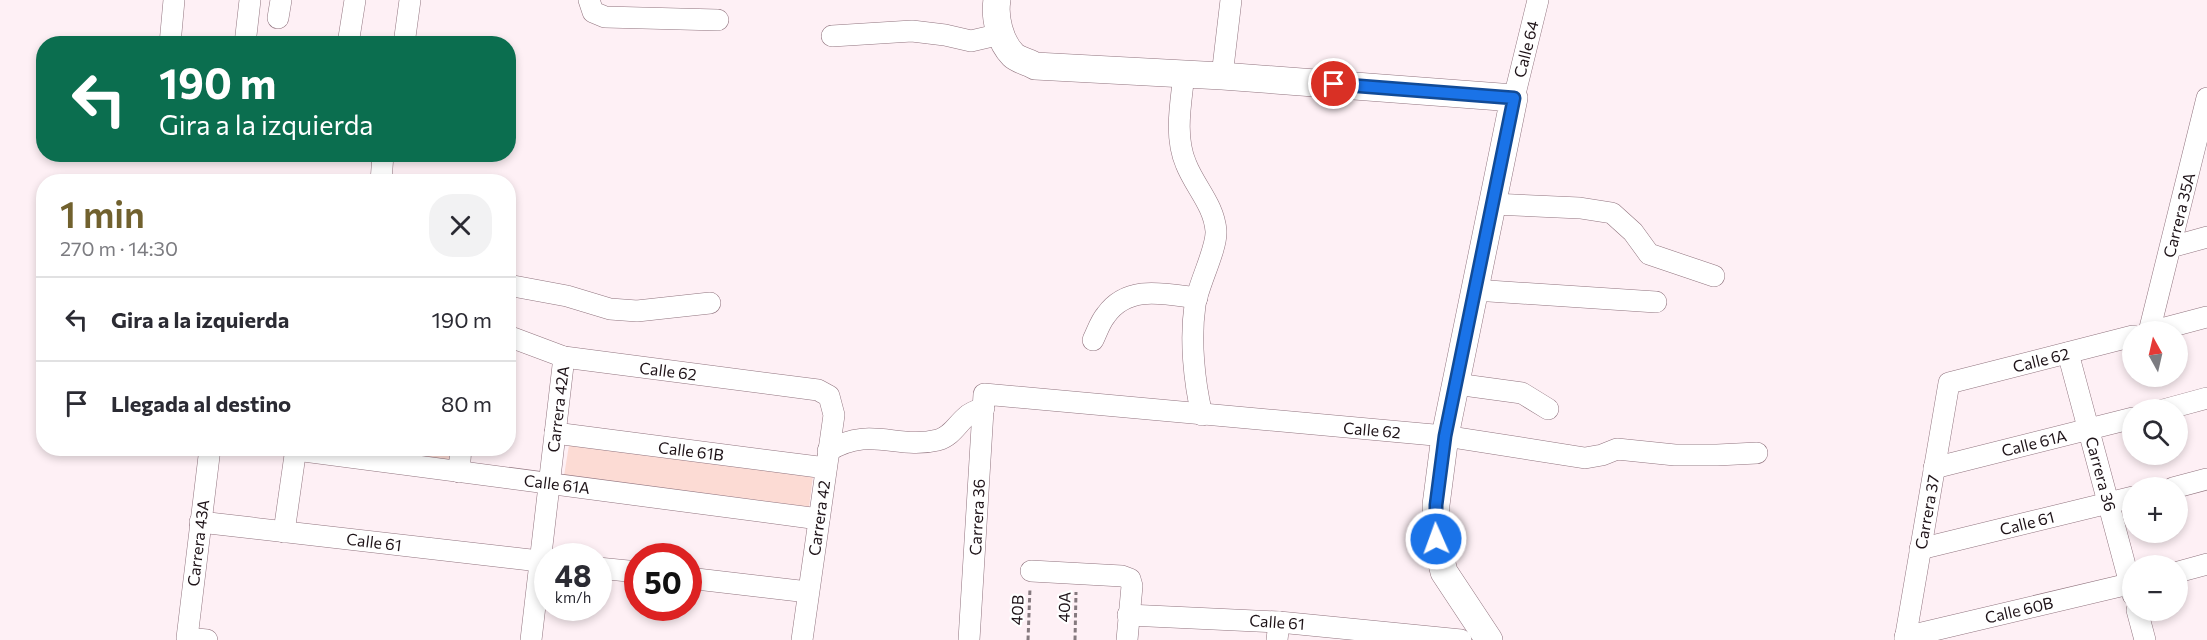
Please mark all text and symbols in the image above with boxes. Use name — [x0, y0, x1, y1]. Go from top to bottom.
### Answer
street label: Calle 64 — [1509, 18, 1542, 79]
text: 190 m — [159, 56, 277, 108]
pin — [1308, 58, 1359, 109]
icon: left — [60, 60, 138, 138]
icon: arrive — [1317, 67, 1350, 100]
text: Gira a la izquierda — [159, 108, 373, 141]
street label: Carrera 35A — [2159, 170, 2198, 259]
text: 1 min — [60, 191, 145, 235]
button: close — [429, 194, 492, 257]
text: 270 m · 14:30 — [60, 236, 178, 260]
icon: left — [60, 303, 93, 336]
text: Gira a la izquierda — [111, 306, 289, 333]
text: 190 m — [431, 306, 492, 333]
north arrow — [2122, 321, 2188, 387]
map controls — [2122, 321, 2188, 621]
street label: Calle 62 — [2011, 343, 2071, 376]
street label: Calle 62 — [638, 358, 698, 383]
street label: Carrera 42A — [543, 364, 572, 453]
icon: arrive — [60, 387, 93, 420]
text: Llegada al destino — [111, 390, 291, 417]
text: 80 m — [441, 390, 492, 417]
button: search — [2122, 399, 2188, 465]
street label: Calle 62 — [1343, 418, 1402, 441]
street label: Calle 61A — [1999, 425, 2068, 460]
street label: Carrera 36 — [2082, 434, 2121, 513]
street label: Calle 61B — [657, 437, 725, 464]
street label: Calle 61A — [523, 470, 591, 497]
street label: Carrera 37 — [1911, 473, 1942, 551]
button: + — [2122, 477, 2188, 543]
street label: Carrera 36 — [965, 478, 988, 556]
street label: Carrera 42 — [804, 479, 833, 557]
street label: Carrera 43A — [183, 498, 212, 587]
position arrow — [1404, 507, 1468, 571]
street label: Calle 61 — [1998, 507, 2056, 538]
street label: Calle 61 — [345, 529, 403, 554]
speed limit sign: 50 — [624, 543, 702, 621]
button: − — [2122, 555, 2188, 621]
text: 48 — [555, 556, 591, 593]
text: km/h — [555, 588, 591, 606]
street label: 40A — [1053, 591, 1074, 623]
street label: Calle 60B — [1983, 592, 2055, 627]
street label: 40B — [1006, 594, 1027, 626]
street label: Calle 61 — [1249, 610, 1305, 633]

